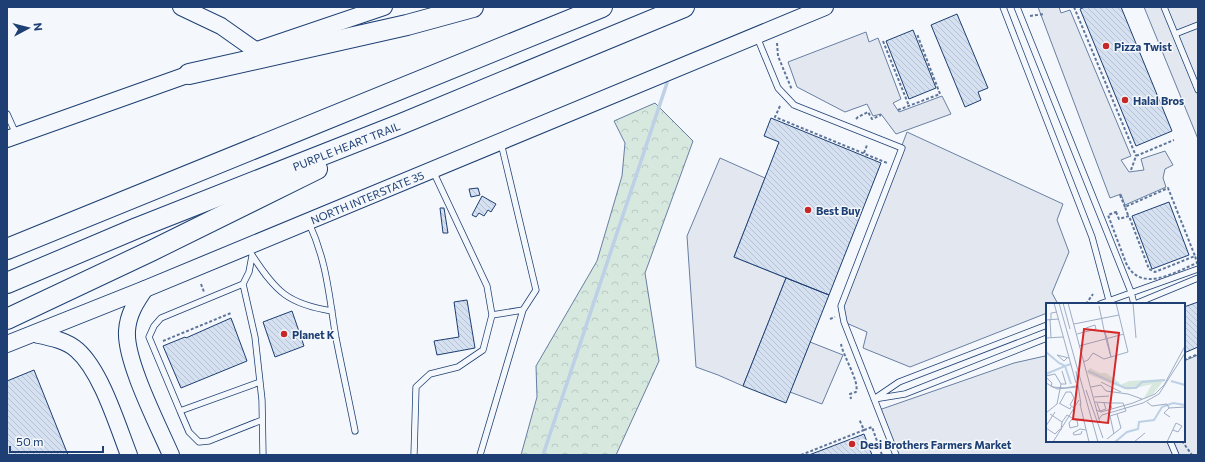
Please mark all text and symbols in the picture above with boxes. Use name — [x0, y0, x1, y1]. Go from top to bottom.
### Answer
north arrow — [8, 8, 48, 48]
text: N — [31, 22, 45, 32]
place label: Pizza Twist — [1114, 40, 1172, 53]
marker: Pizza Twist — [1101, 41, 1111, 51]
place label: Halal Bros — [1133, 94, 1184, 107]
marker: Halal Bros — [1120, 95, 1130, 105]
street label: PURPLE HEART TRAIL — [291, 119, 402, 173]
street label: NORTH INTERSTATE 35 — [308, 168, 426, 226]
place label: Best Buy — [816, 204, 860, 217]
marker: Best Buy — [803, 205, 813, 215]
inset map — [1046, 303, 1185, 442]
place label: Planet K — [292, 328, 335, 341]
marker: Planet K — [279, 329, 289, 339]
scale bar — [10, 428, 103, 454]
text: 50 m — [16, 434, 44, 448]
place label: Desi Brothers Farmers Market — [860, 438, 1012, 451]
marker: Desi Brothers Farmers Market — [847, 439, 857, 449]

